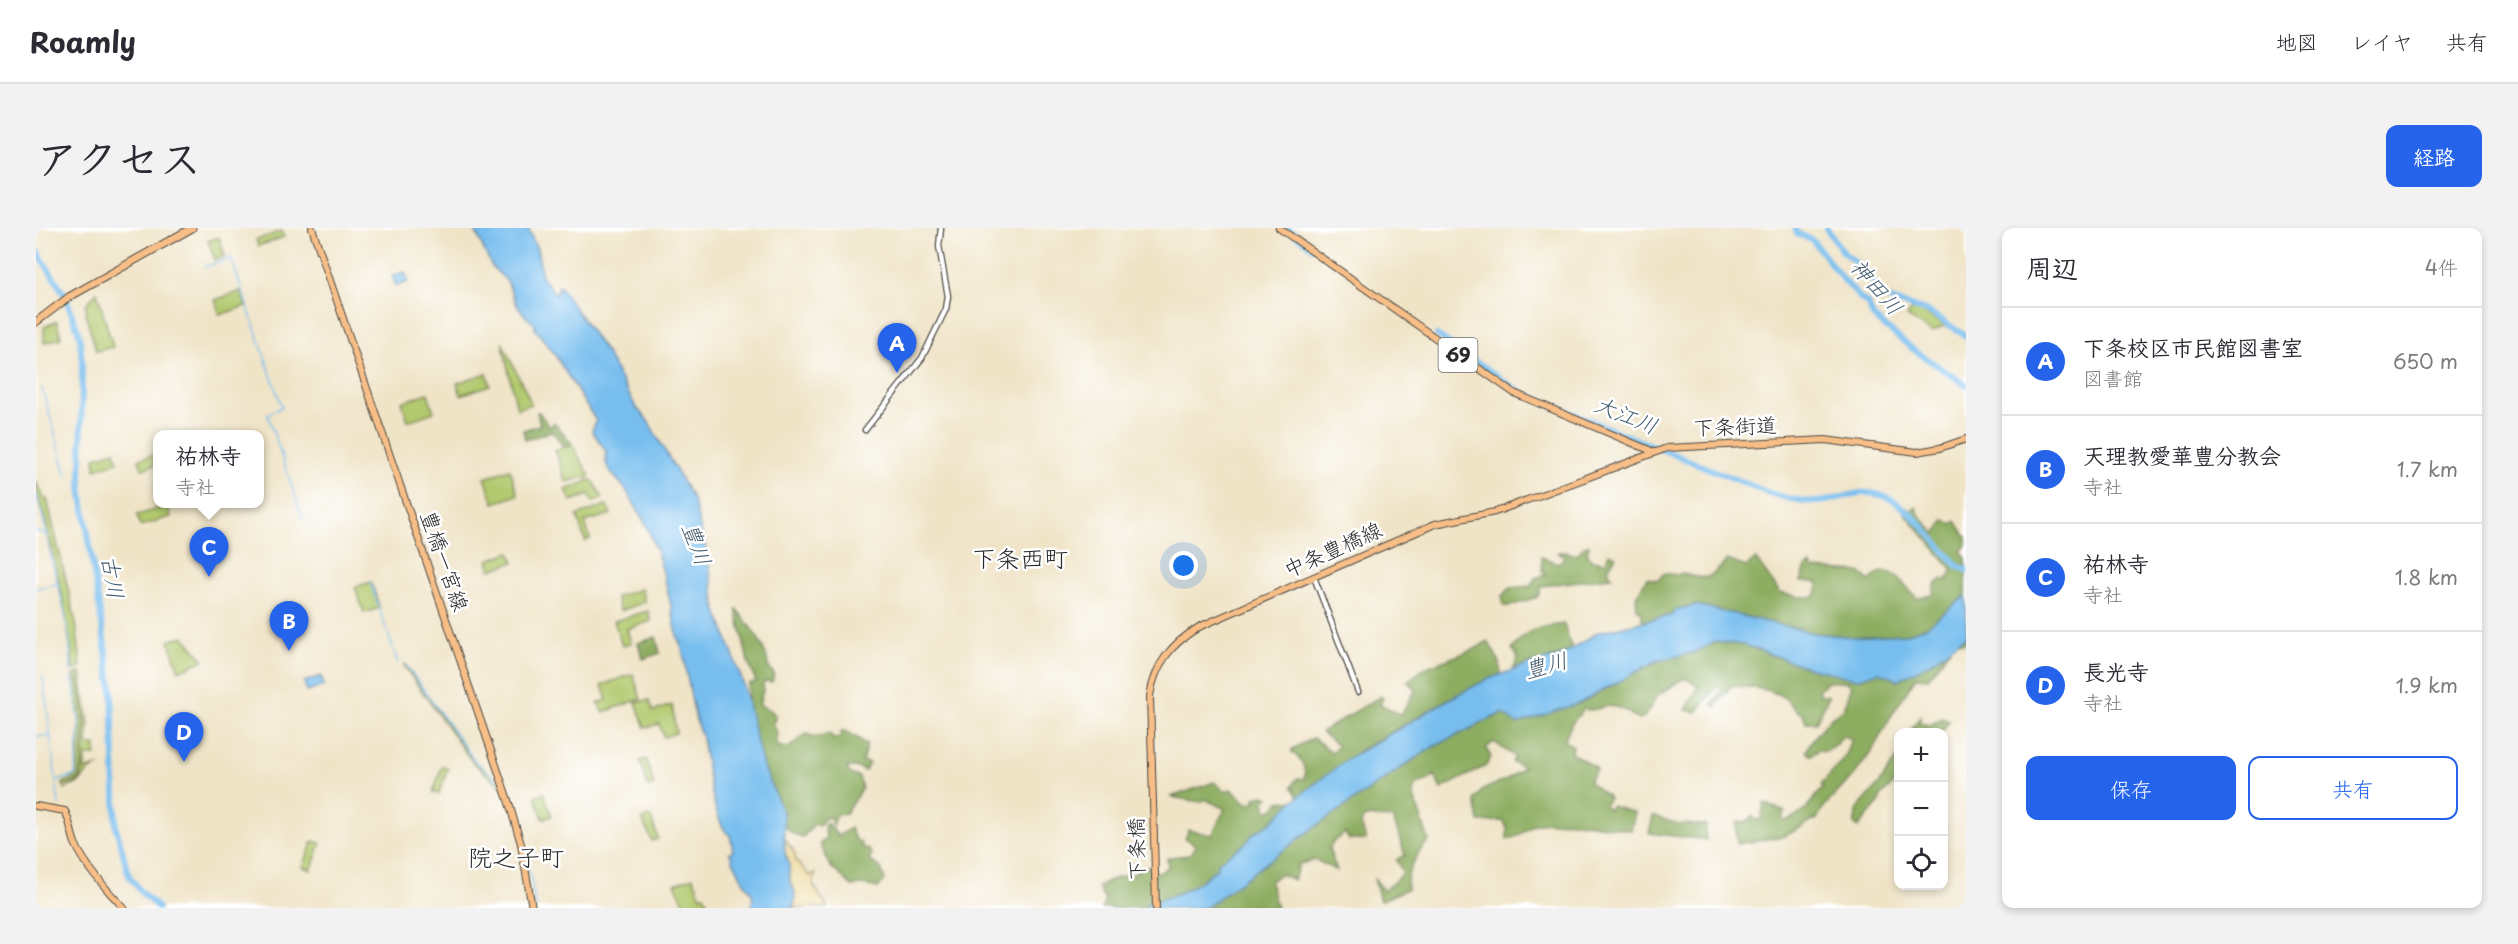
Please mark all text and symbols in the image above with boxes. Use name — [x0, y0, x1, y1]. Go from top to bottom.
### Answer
text: Roamly — [30, 20, 136, 63]
text: 地図 — [2276, 25, 2318, 57]
text: レイヤ — [2351, 25, 2413, 57]
text: 共有 — [2446, 25, 2488, 57]
text: アクセス — [36, 125, 201, 188]
button: 経路 — [2386, 125, 2482, 187]
text: 周辺 — [2026, 248, 2078, 287]
water label: 神田川 — [1844, 250, 1912, 322]
text: 4件 — [2425, 252, 2458, 282]
pin: A — [878, 324, 916, 373]
text: 下条校区市民館図書室 — [2083, 330, 2303, 363]
road number: 69 — [1438, 338, 1478, 372]
text: A — [2038, 346, 2053, 376]
text: 650 m — [2393, 346, 2458, 376]
text: 図書館 — [2083, 363, 2143, 393]
water label: 大江川 — [1590, 386, 1663, 441]
street label: 下条街道 — [1692, 408, 1777, 442]
popup — [153, 430, 264, 508]
text: 祐林寺 — [175, 438, 242, 471]
text: 天理教愛華豊分教会 — [2083, 438, 2281, 471]
text: B — [2039, 454, 2052, 484]
text: 1.7 km — [2397, 454, 2458, 484]
text: 寺社 — [175, 471, 215, 501]
text: 寺社 — [2083, 471, 2123, 501]
street label: 豊橋一宮線 — [414, 506, 478, 615]
street label: 中条豊橋線 — [1278, 512, 1387, 584]
water label: 豊川 — [675, 517, 721, 570]
pin: C — [190, 528, 228, 577]
district label: 下条西町 — [972, 539, 1068, 575]
text: 祐林寺 — [2083, 546, 2149, 579]
your location — [1169, 551, 1198, 580]
water label: 古川 — [95, 552, 134, 601]
text: C — [2038, 562, 2053, 592]
text: 1.8 km — [2395, 562, 2458, 592]
text: 寺社 — [2083, 579, 2123, 609]
pin: B — [270, 602, 308, 651]
water label: 豊川 — [1520, 642, 1571, 685]
text: 長光寺 — [2083, 654, 2149, 687]
text: D — [2038, 670, 2053, 700]
text: 1.9 km — [2395, 670, 2458, 700]
text: 寺社 — [2083, 687, 2123, 717]
pin: D — [164, 712, 204, 762]
map controls — [1894, 728, 1948, 890]
button: + — [1894, 728, 1948, 782]
button: 保存 — [2026, 756, 2236, 820]
button: 共有 — [2248, 756, 2458, 820]
button: − — [1894, 782, 1948, 836]
street label: 下条橋 — [1118, 817, 1152, 881]
button: locate — [1894, 836, 1948, 890]
district label: 院之子町 — [468, 838, 564, 874]

